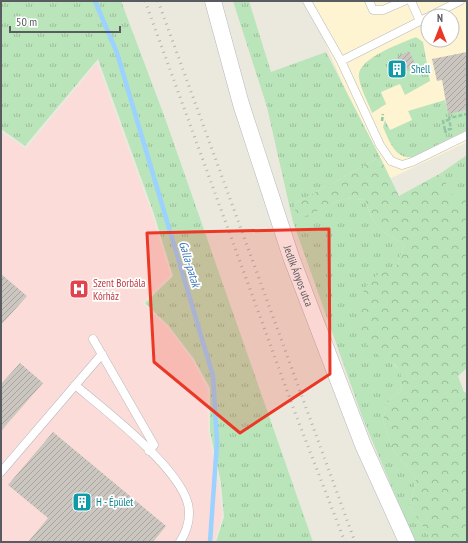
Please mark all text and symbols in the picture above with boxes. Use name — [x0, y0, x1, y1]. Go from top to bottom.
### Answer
scale bar — [10, 8, 120, 34]
north arrow — [420, 8, 460, 48]
text: N — [437, 11, 443, 25]
text: 50 m — [16, 14, 37, 29]
building icon: Shell — [386, 58, 408, 80]
place label: Shell — [411, 62, 431, 76]
water label: Galla-patak — [176, 239, 204, 290]
street label: Jedlik Ányos utca — [280, 243, 316, 308]
place label: Szent Borbála Kórház — [93, 276, 145, 303]
hospital icon: Szent Borbála Kórház — [68, 278, 90, 300]
building icon: H - Épület — [71, 491, 93, 513]
place label: H - Épület — [96, 495, 133, 509]

